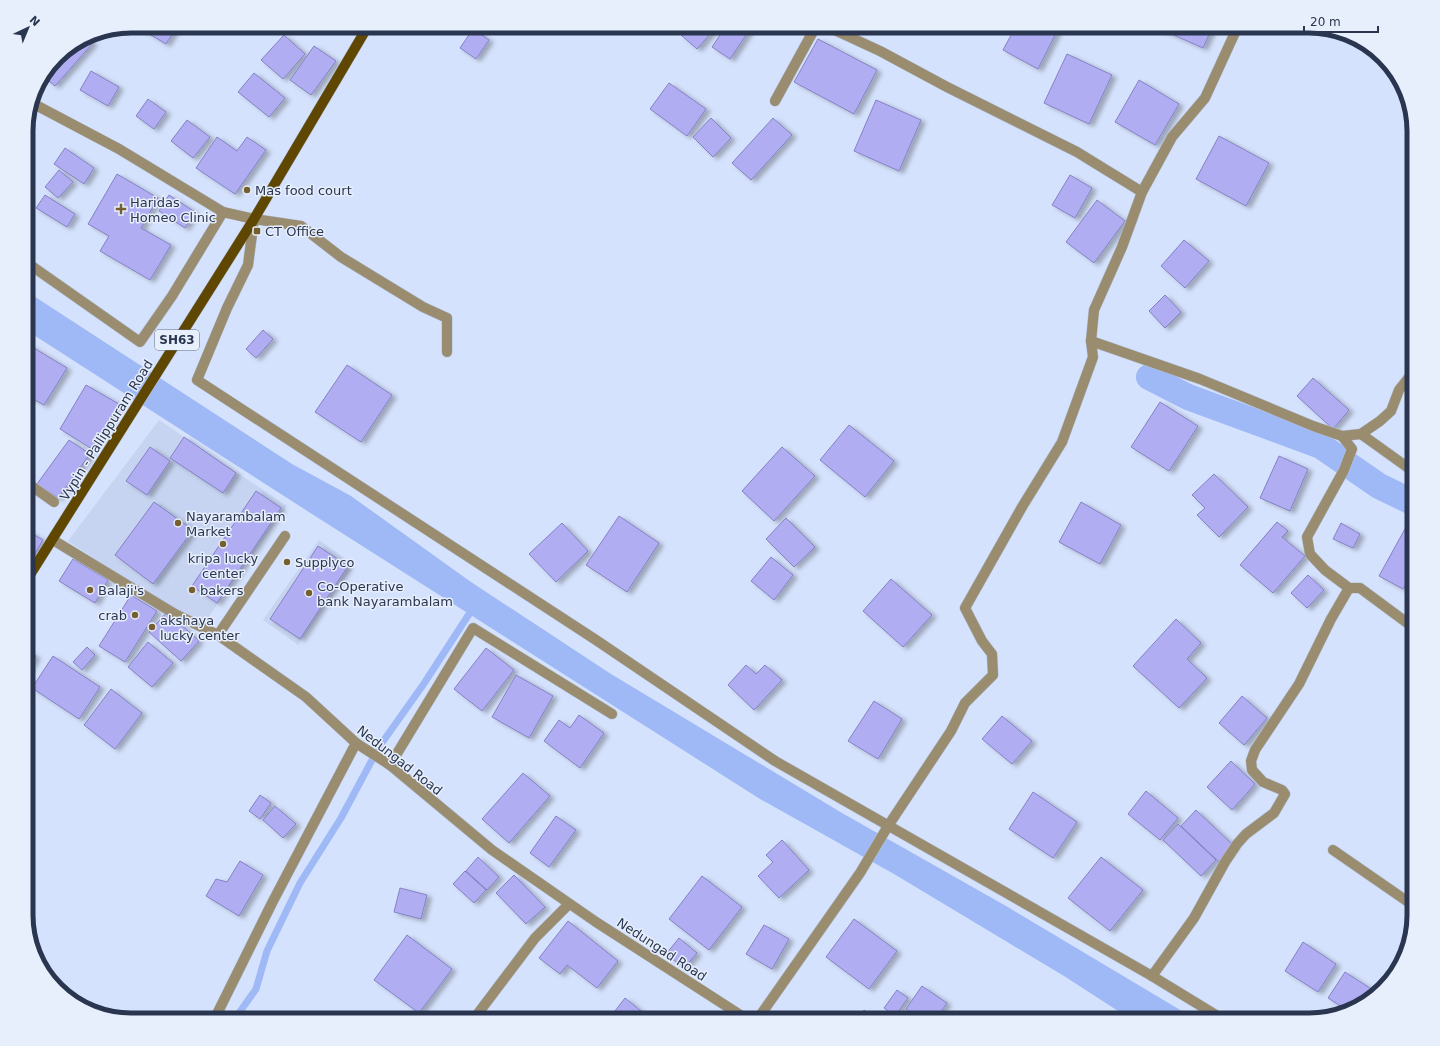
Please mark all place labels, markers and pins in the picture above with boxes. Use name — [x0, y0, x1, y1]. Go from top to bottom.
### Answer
place label: Mas food court — [255, 183, 352, 198]
marker: Mas food court — [242, 185, 252, 195]
place label: Haridas Homeo Clinic — [130, 195, 216, 225]
marker: Haridas Homeo Clinic — [115, 203, 127, 215]
place label: CT Office — [265, 224, 324, 239]
marker: CT Office — [252, 226, 262, 236]
place label: Nayarambalam Market — [186, 509, 286, 539]
marker: Nayarambalam Market — [173, 518, 183, 528]
marker: kripa lucky center — [218, 539, 228, 549]
place label: kripa lucky center — [188, 551, 259, 581]
place label: Supplyco — [295, 555, 354, 570]
marker: Supplyco — [282, 557, 292, 567]
place label: Co-Operative bank Nayarambalam — [317, 579, 453, 609]
place label: Balaji's — [98, 583, 144, 598]
place label: bakers — [200, 583, 244, 598]
marker: Balaji's — [85, 585, 95, 595]
marker: bakers — [187, 585, 197, 595]
marker: Co-Operative bank Nayarambalam — [304, 588, 314, 598]
place label: crab — [98, 608, 127, 623]
marker: crab — [130, 610, 140, 620]
place label: akshaya lucky center — [160, 613, 240, 643]
marker: akshaya lucky center — [147, 622, 157, 632]

